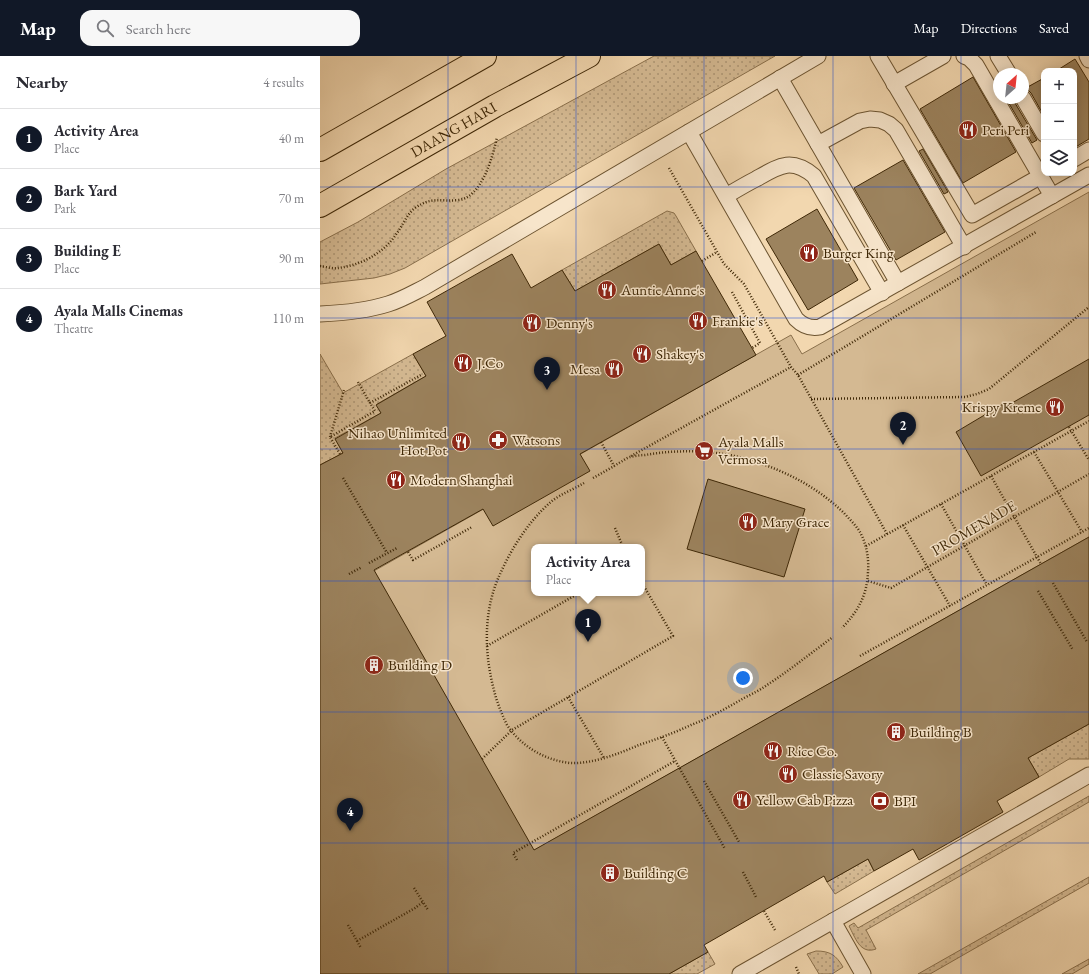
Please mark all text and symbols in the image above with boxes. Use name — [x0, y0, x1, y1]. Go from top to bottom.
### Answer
search box — [80, 10, 360, 46]
text: Map — [20, 16, 56, 41]
icon: search — [94, 17, 116, 39]
text: Search here — [126, 19, 191, 38]
text: Map — [913, 19, 939, 37]
text: Directions — [961, 19, 1017, 37]
text: Saved — [1039, 19, 1069, 37]
north arrow — [993, 68, 1029, 104]
map controls — [1041, 68, 1077, 176]
button: + — [1041, 68, 1077, 104]
text: Nearby — [16, 71, 68, 93]
text: 4 results — [263, 74, 304, 91]
street label: DAANG HARI — [407, 97, 500, 161]
button: − — [1041, 104, 1077, 140]
restaurant icon: Peri Peri — [957, 119, 979, 141]
place label: Peri Peri — [982, 120, 1029, 139]
text: Activity Area — [54, 121, 139, 140]
text: 1 — [26, 130, 32, 147]
text: 40 m — [279, 130, 304, 147]
text: Place — [54, 140, 80, 157]
button: layers — [1041, 140, 1077, 176]
text: Bark Yard — [54, 181, 117, 200]
text: 2 — [26, 190, 32, 207]
text: 70 m — [279, 190, 304, 207]
text: Park — [54, 200, 76, 217]
text: Building E — [54, 241, 121, 260]
restaurant icon: Burger King — [798, 242, 820, 264]
place label: Burger King — [823, 243, 894, 262]
text: 3 — [26, 250, 32, 267]
text: 90 m — [279, 250, 304, 267]
text: Place — [54, 260, 80, 277]
restaurant icon: Auntie Anne's — [596, 279, 618, 301]
place label: Auntie Anne's — [620, 280, 705, 299]
text: Ayala Malls Cinemas — [54, 301, 183, 320]
text: 4 — [26, 310, 32, 327]
text: 110 m — [273, 310, 304, 327]
restaurant icon: Frankie's — [687, 310, 709, 332]
place label: Frankie's — [712, 311, 763, 330]
restaurant icon: Denny's — [521, 312, 543, 334]
place label: Denny's — [546, 313, 593, 332]
text: Theatre — [54, 320, 93, 337]
restaurant icon: Shakey's — [631, 343, 653, 365]
place label: Shakey's — [656, 344, 704, 363]
restaurant icon: J.Co — [452, 352, 474, 374]
place label: J.Co — [475, 353, 503, 372]
pin: 3 — [534, 357, 560, 390]
restaurant icon: Mesa — [603, 358, 625, 380]
place label: Mesa — [570, 359, 600, 378]
restaurant icon: Krispy Kreme — [1044, 396, 1066, 418]
place label: Krispy Kreme — [962, 397, 1041, 416]
pin: 2 — [890, 412, 916, 445]
place label: Nihao Unlimited Hot Pot — [348, 423, 447, 459]
pharmacy icon: Watsons — [487, 429, 509, 451]
place label: Watsons — [512, 430, 560, 449]
restaurant icon: Nihao Unlimited Hot Pot — [450, 431, 472, 453]
place label: Ayala Malls Vermosa — [717, 432, 784, 468]
supermarket icon: Ayala Malls Vermosa — [693, 440, 715, 462]
restaurant icon: Modern Shanghai — [385, 469, 407, 491]
place label: Modern Shanghai — [410, 470, 513, 489]
street label: PROMENADE — [928, 495, 1020, 559]
restaurant icon: Mary Grace — [737, 511, 759, 533]
place label: Mary Grace — [762, 512, 830, 531]
popup — [531, 544, 645, 596]
text: Activity Area — [546, 552, 630, 571]
text: Place — [546, 571, 571, 588]
pin: 1 — [575, 609, 601, 642]
building icon: Building D — [363, 654, 385, 676]
place label: Building D — [388, 655, 452, 674]
your location — [733, 668, 753, 688]
building icon: Building B — [885, 721, 907, 743]
place label: Building B — [910, 722, 972, 741]
restaurant icon: Rice Co. — [762, 740, 784, 762]
place label: Rice Co. — [787, 741, 837, 760]
restaurant icon: Classic Savory — [777, 763, 799, 785]
place label: Classic Savory — [802, 764, 883, 783]
restaurant icon: Yellow Cab Pizza — [731, 789, 753, 811]
place label: Yellow Cab Pizza — [756, 790, 853, 809]
bank icon: BPI — [869, 790, 891, 812]
place label: BPI — [894, 791, 916, 810]
pin: 4 — [337, 798, 363, 831]
building icon: Building C — [599, 862, 621, 884]
place label: Building C — [624, 863, 687, 882]

